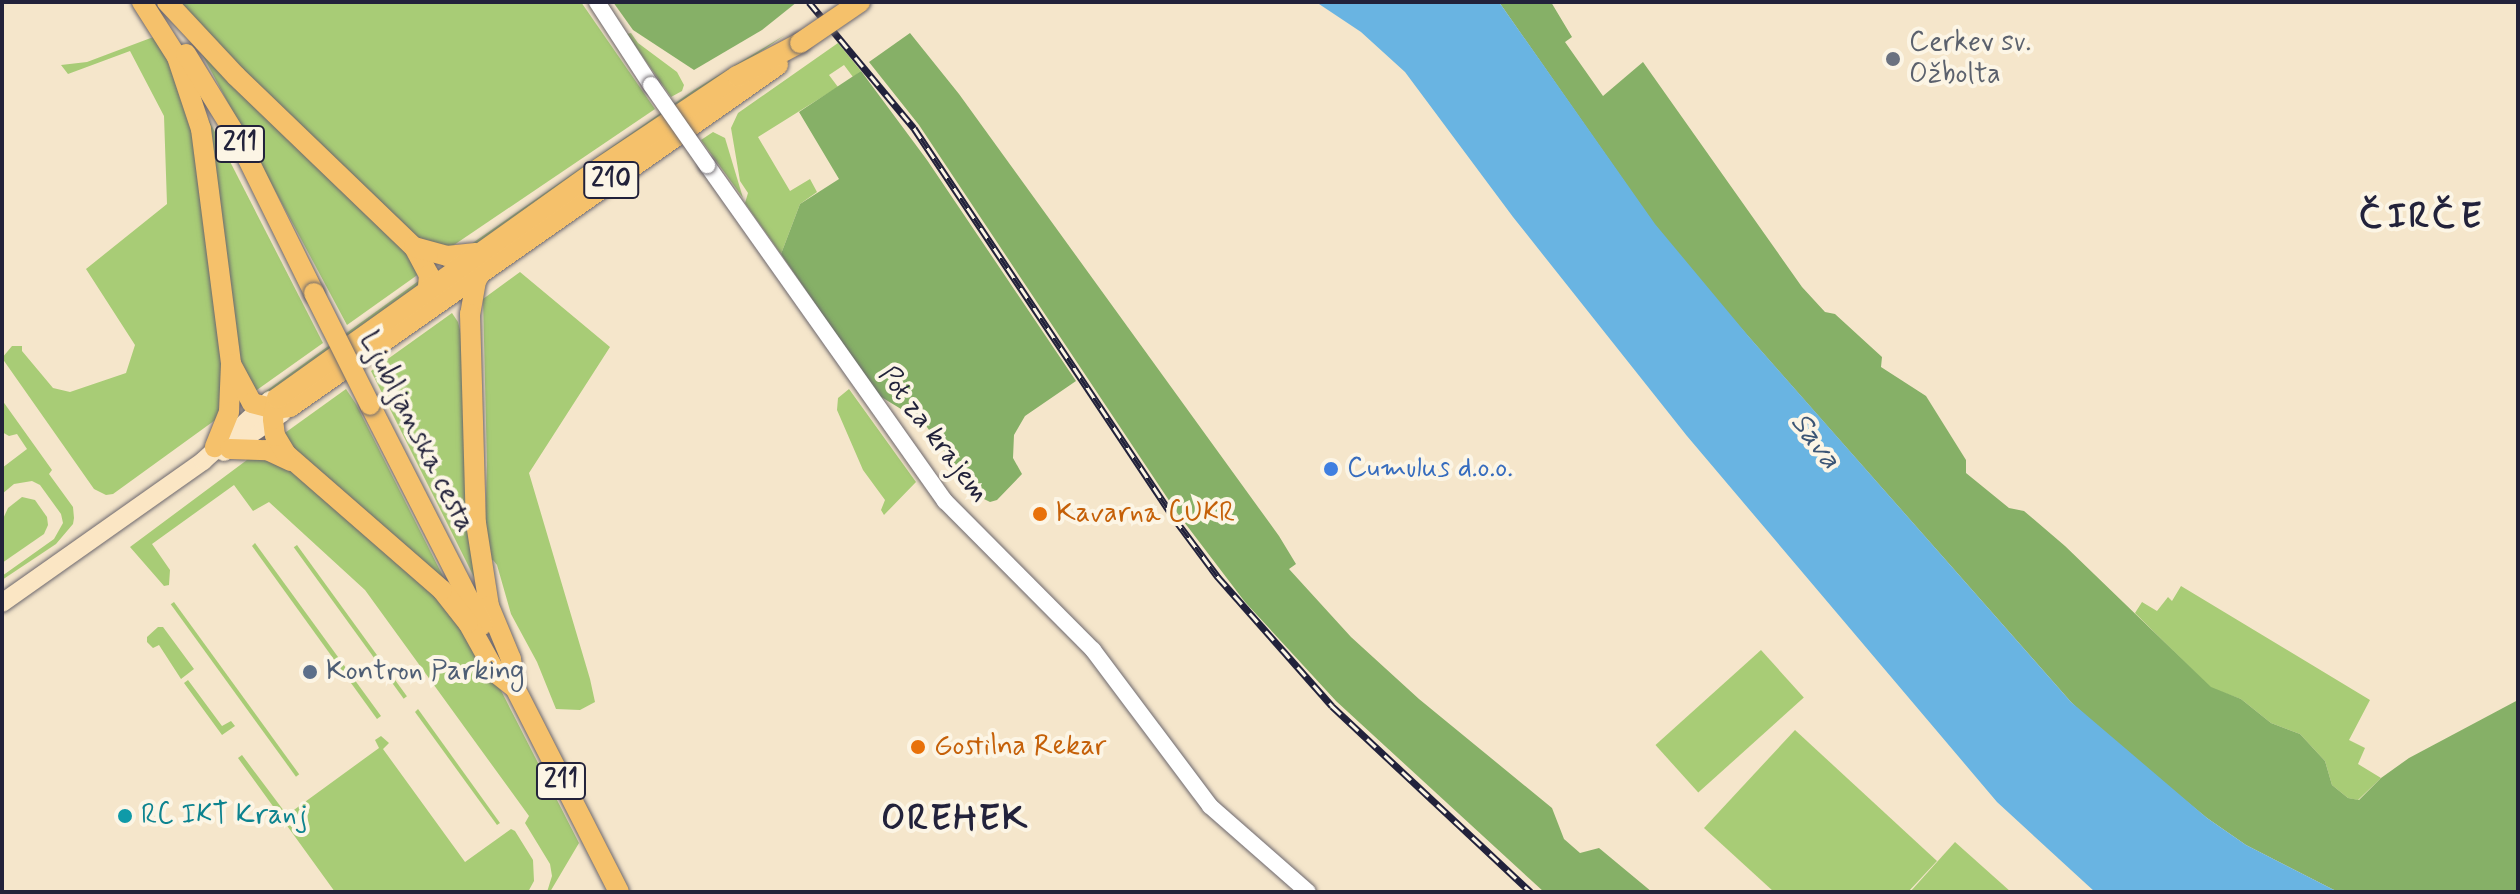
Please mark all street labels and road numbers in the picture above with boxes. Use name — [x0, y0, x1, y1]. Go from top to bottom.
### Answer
road number: 211 — [214, 122, 266, 166]
road number: 210 — [583, 158, 639, 202]
street label: Ljubljanska cesta — [351, 326, 481, 538]
street label: Pot za krajem — [871, 361, 995, 509]
road number: 211 — [535, 759, 587, 803]

